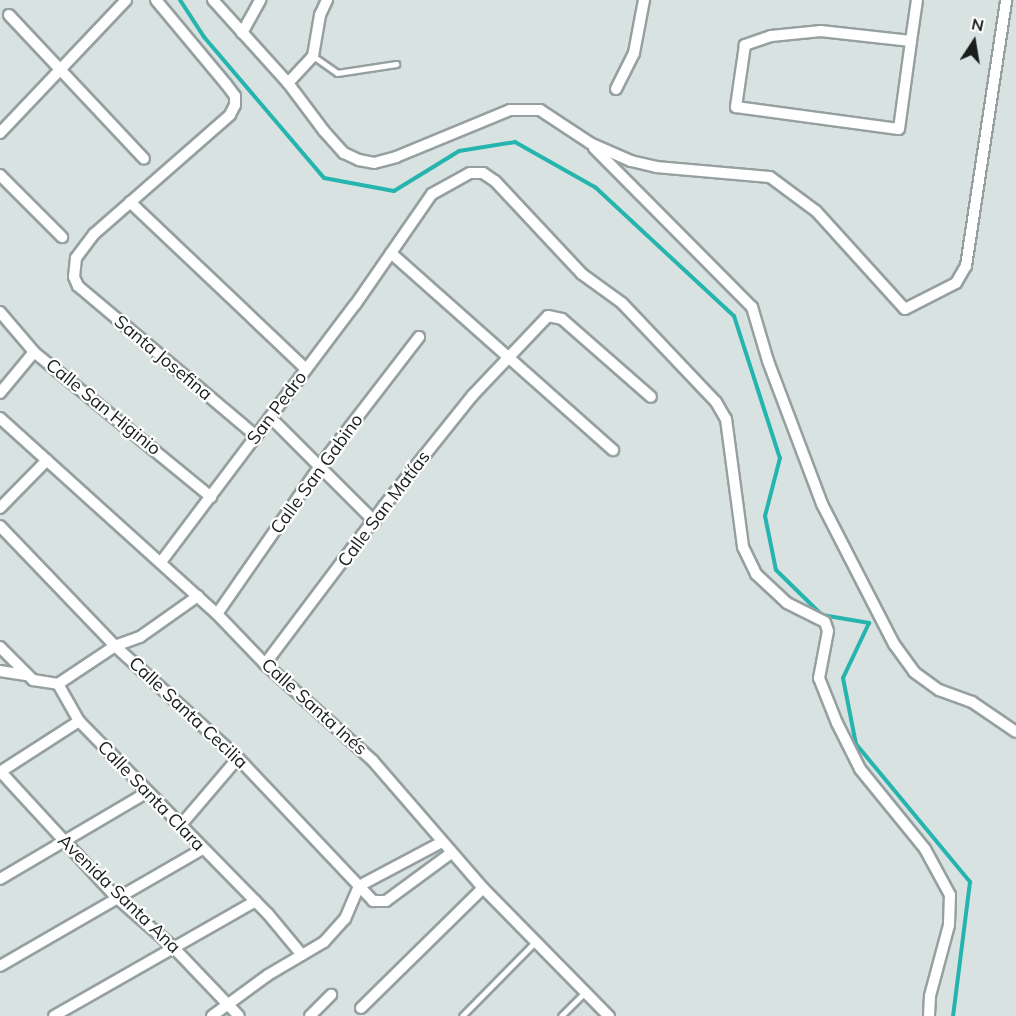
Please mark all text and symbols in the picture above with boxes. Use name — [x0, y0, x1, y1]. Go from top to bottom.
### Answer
north arrow — [944, 12, 1004, 72]
text: N — [970, 13, 986, 35]
street label: Santa Josefina — [110, 311, 216, 405]
street label: Calle San Higinio — [41, 354, 165, 460]
street label: San Pedro — [243, 367, 311, 449]
street label: Calle San Gabino — [266, 410, 368, 538]
street label: Calle San Matías — [333, 447, 435, 571]
street label: Calle Santa Cecilia — [124, 652, 252, 774]
street label: Calle Santa Inés — [257, 654, 371, 760]
street label: Calle Santa Clara — [93, 736, 209, 856]
street label: Avenida Santa Ana — [53, 830, 185, 958]

